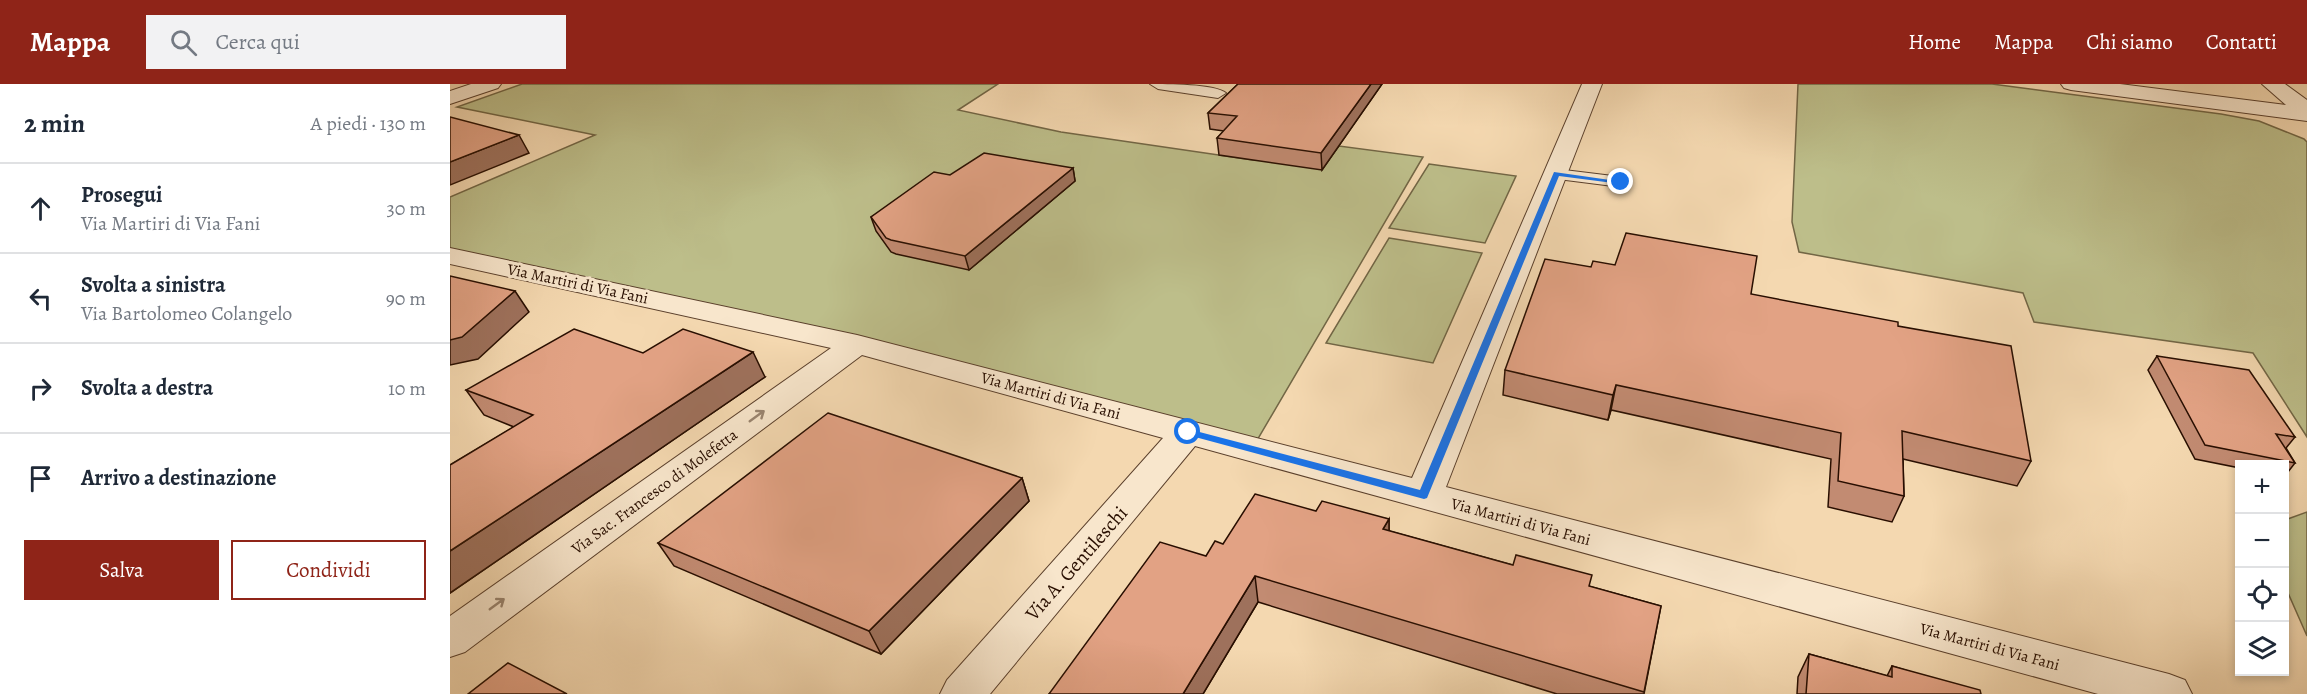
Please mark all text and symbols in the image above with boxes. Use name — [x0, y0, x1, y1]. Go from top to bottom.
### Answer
search box — [146, 15, 566, 69]
text: Mappa — [30, 23, 110, 61]
icon: search — [167, 26, 200, 59]
text: Cerca qui — [215, 27, 300, 57]
text: Home — [1908, 28, 1961, 56]
text: Mappa — [1994, 28, 2053, 56]
text: Chi siamo — [2086, 28, 2173, 56]
text: Contatti — [2206, 28, 2277, 56]
text: 2 min — [24, 106, 85, 141]
text: A piedi · 130 m — [311, 110, 426, 137]
route end — [1607, 168, 1633, 194]
text: Prosegui — [81, 180, 162, 210]
icon: ahead — [24, 192, 57, 225]
text: 30 m — [386, 195, 426, 222]
text: Via Martiri di Via Fani — [81, 210, 261, 237]
street label: Via Martiri di Via Fani — [504, 258, 650, 310]
text: Svolta a sinistra — [81, 270, 226, 300]
icon: left — [24, 282, 57, 315]
text: 90 m — [386, 285, 426, 312]
text: Via Bartolomeo Colangelo — [81, 300, 292, 327]
street label: Via Martiri di Via Fani — [978, 366, 1123, 425]
icon: right — [24, 372, 57, 405]
text: Svolta a destra — [81, 373, 213, 403]
text: 10 m — [388, 375, 426, 402]
one-way arrow — [749, 410, 765, 422]
route start — [1174, 418, 1200, 444]
street label: Via Sac. Francesco di Molefetta — [566, 424, 743, 560]
map controls — [2235, 460, 2289, 676]
button: + — [2235, 460, 2289, 514]
icon: arrive — [24, 462, 57, 495]
text: Arrivo a destinazione — [81, 463, 276, 493]
street label: Via Martiri di Via Fani — [1448, 492, 1593, 551]
street label: Via A. Gentileschi — [1018, 500, 1134, 627]
button: − — [2235, 514, 2289, 568]
button: Salva — [24, 540, 219, 600]
button: Condividi — [231, 540, 426, 600]
button: locate — [2235, 568, 2289, 622]
one-way arrow — [489, 598, 505, 611]
street label: Via Martiri di Via Fani — [1917, 617, 2062, 676]
button: layers — [2235, 622, 2289, 676]

